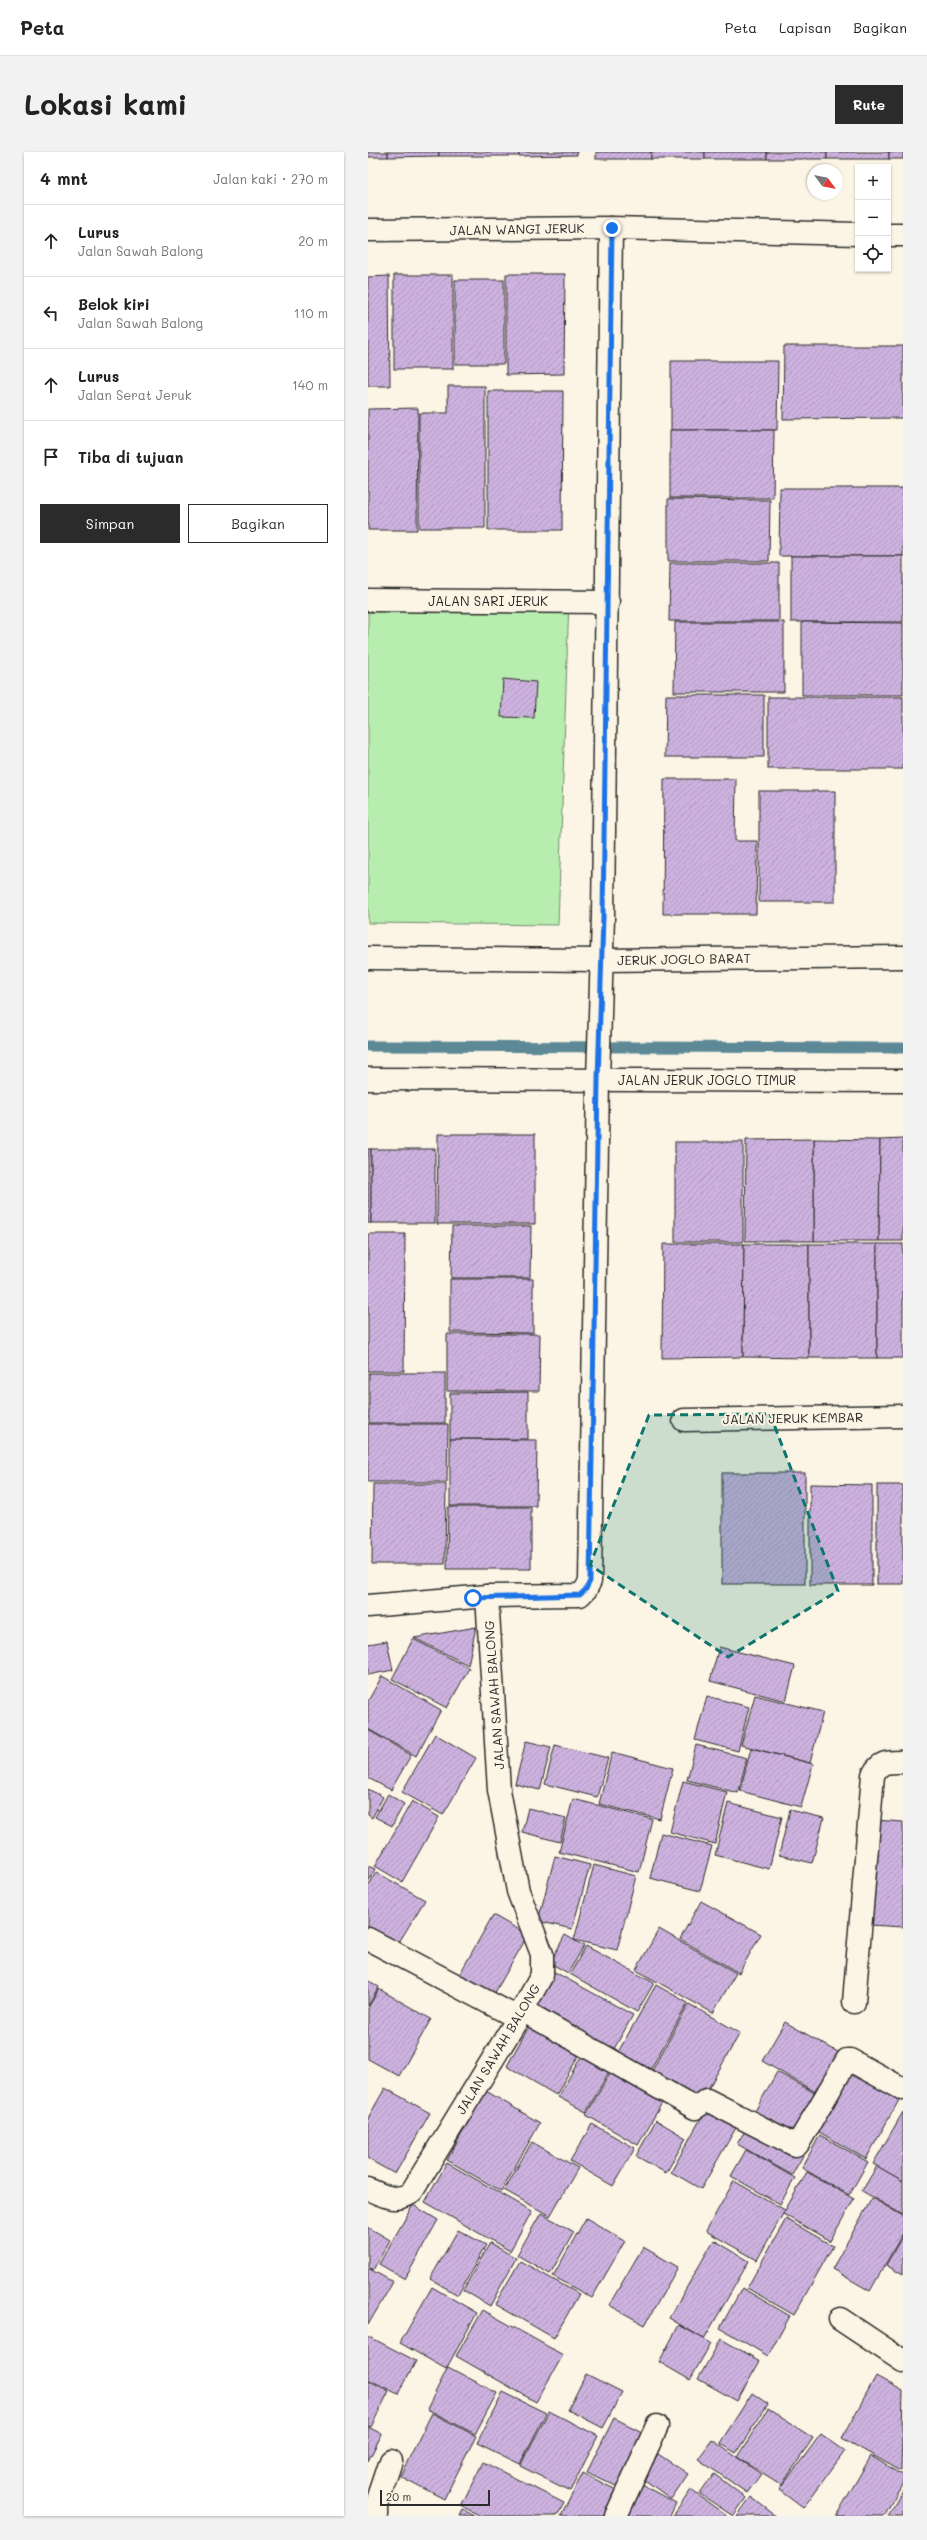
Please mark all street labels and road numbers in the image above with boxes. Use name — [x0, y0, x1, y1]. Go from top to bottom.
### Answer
street label: JALAN WANGI JERUK — [450, 219, 585, 238]
street label: JALAN SARI JERUK — [428, 592, 548, 609]
street label: JERUK JOGLO BARAT — [617, 949, 751, 968]
street label: JALAN JERUK JOGLO TIMUR — [618, 1071, 796, 1088]
street label: JALAN JERUK KEMBAR — [723, 1408, 863, 1427]
street label: JALAN SAWAH BALONG — [480, 1620, 507, 1770]
street label: JALAN SAWAH BALONG — [452, 1980, 543, 2117]

